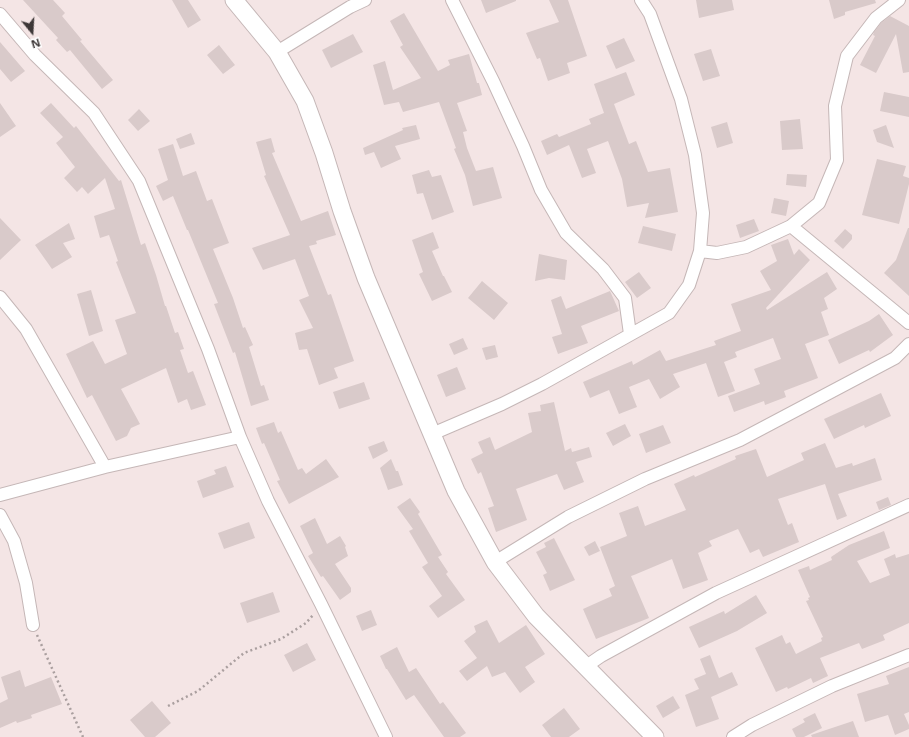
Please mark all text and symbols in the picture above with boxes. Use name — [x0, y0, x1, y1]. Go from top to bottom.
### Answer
north arrow — [12, 12, 52, 52]
text: N — [29, 35, 42, 52]

